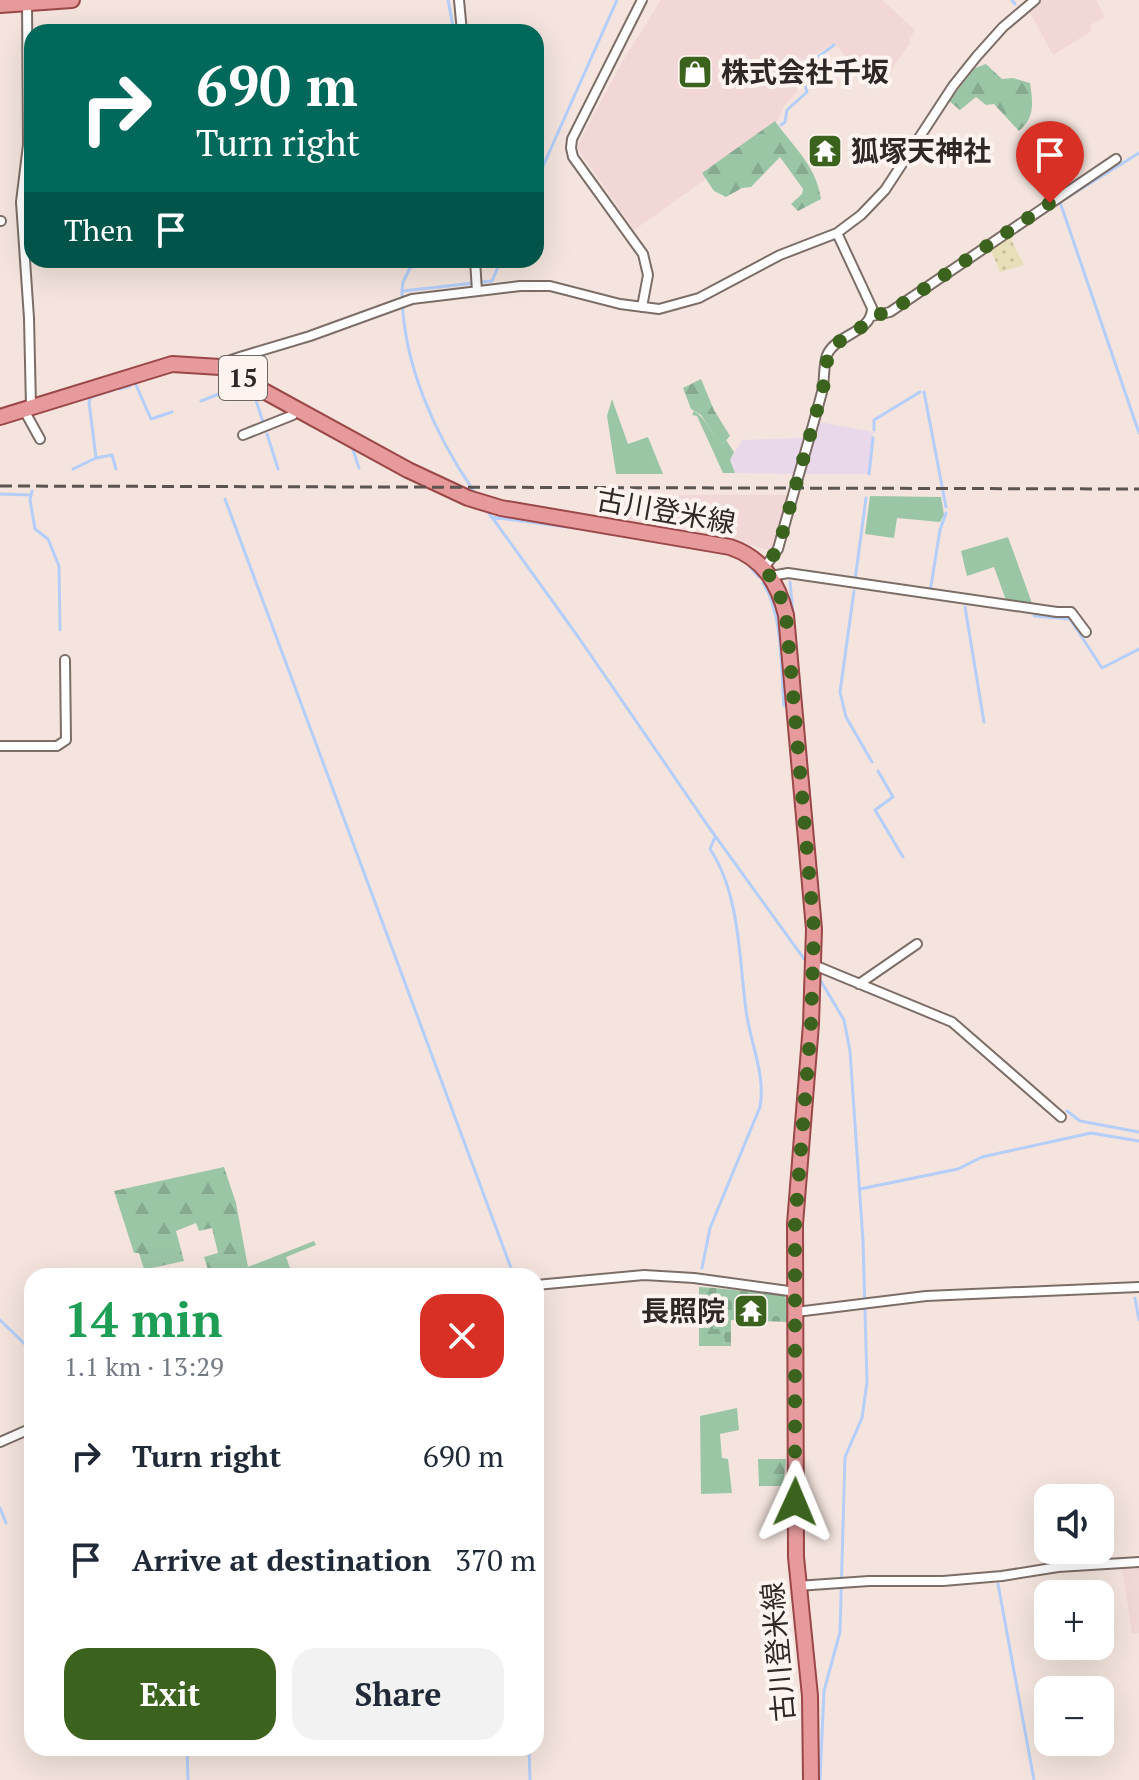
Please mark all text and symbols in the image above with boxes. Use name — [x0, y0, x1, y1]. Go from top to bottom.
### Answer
text: 690 m — [196, 48, 358, 122]
shop icon: 株式会社千坂 — [676, 53, 714, 91]
place label: 株式会社千坂 — [721, 53, 889, 90]
icon: right — [64, 56, 168, 160]
text: Turn right — [196, 119, 360, 166]
pin — [1016, 121, 1084, 203]
temple icon: 狐塚天神社 — [806, 132, 844, 170]
place label: 狐塚天神社 — [851, 132, 991, 169]
icon: arrive — [1028, 133, 1072, 177]
icon: arrive — [149, 208, 193, 252]
text: Then — [64, 210, 133, 250]
road number: 15 — [219, 356, 267, 400]
street label: 古川登米線 — [594, 480, 738, 541]
text: 14 min — [64, 1287, 222, 1351]
place label: 長照院 — [641, 1292, 725, 1329]
temple icon: 長照院 — [732, 1292, 770, 1330]
button: close — [420, 1294, 504, 1378]
text: 1.1 km · 13:29 — [64, 1349, 224, 1383]
icon: right — [64, 1434, 108, 1478]
text: Turn right — [132, 1436, 281, 1476]
text: 690 m — [423, 1436, 504, 1476]
position arrow — [753, 1460, 837, 1544]
map controls — [1034, 1484, 1114, 1756]
button: sound — [1034, 1484, 1114, 1564]
icon: arrive — [64, 1538, 108, 1582]
text: Arrive at destination — [132, 1540, 431, 1580]
text: 370 m — [455, 1540, 536, 1580]
button: + — [1034, 1580, 1114, 1660]
street label: 古川登米線 — [753, 1581, 802, 1723]
button: Exit — [64, 1648, 276, 1740]
button: Share — [292, 1648, 504, 1740]
button: − — [1034, 1676, 1114, 1756]

